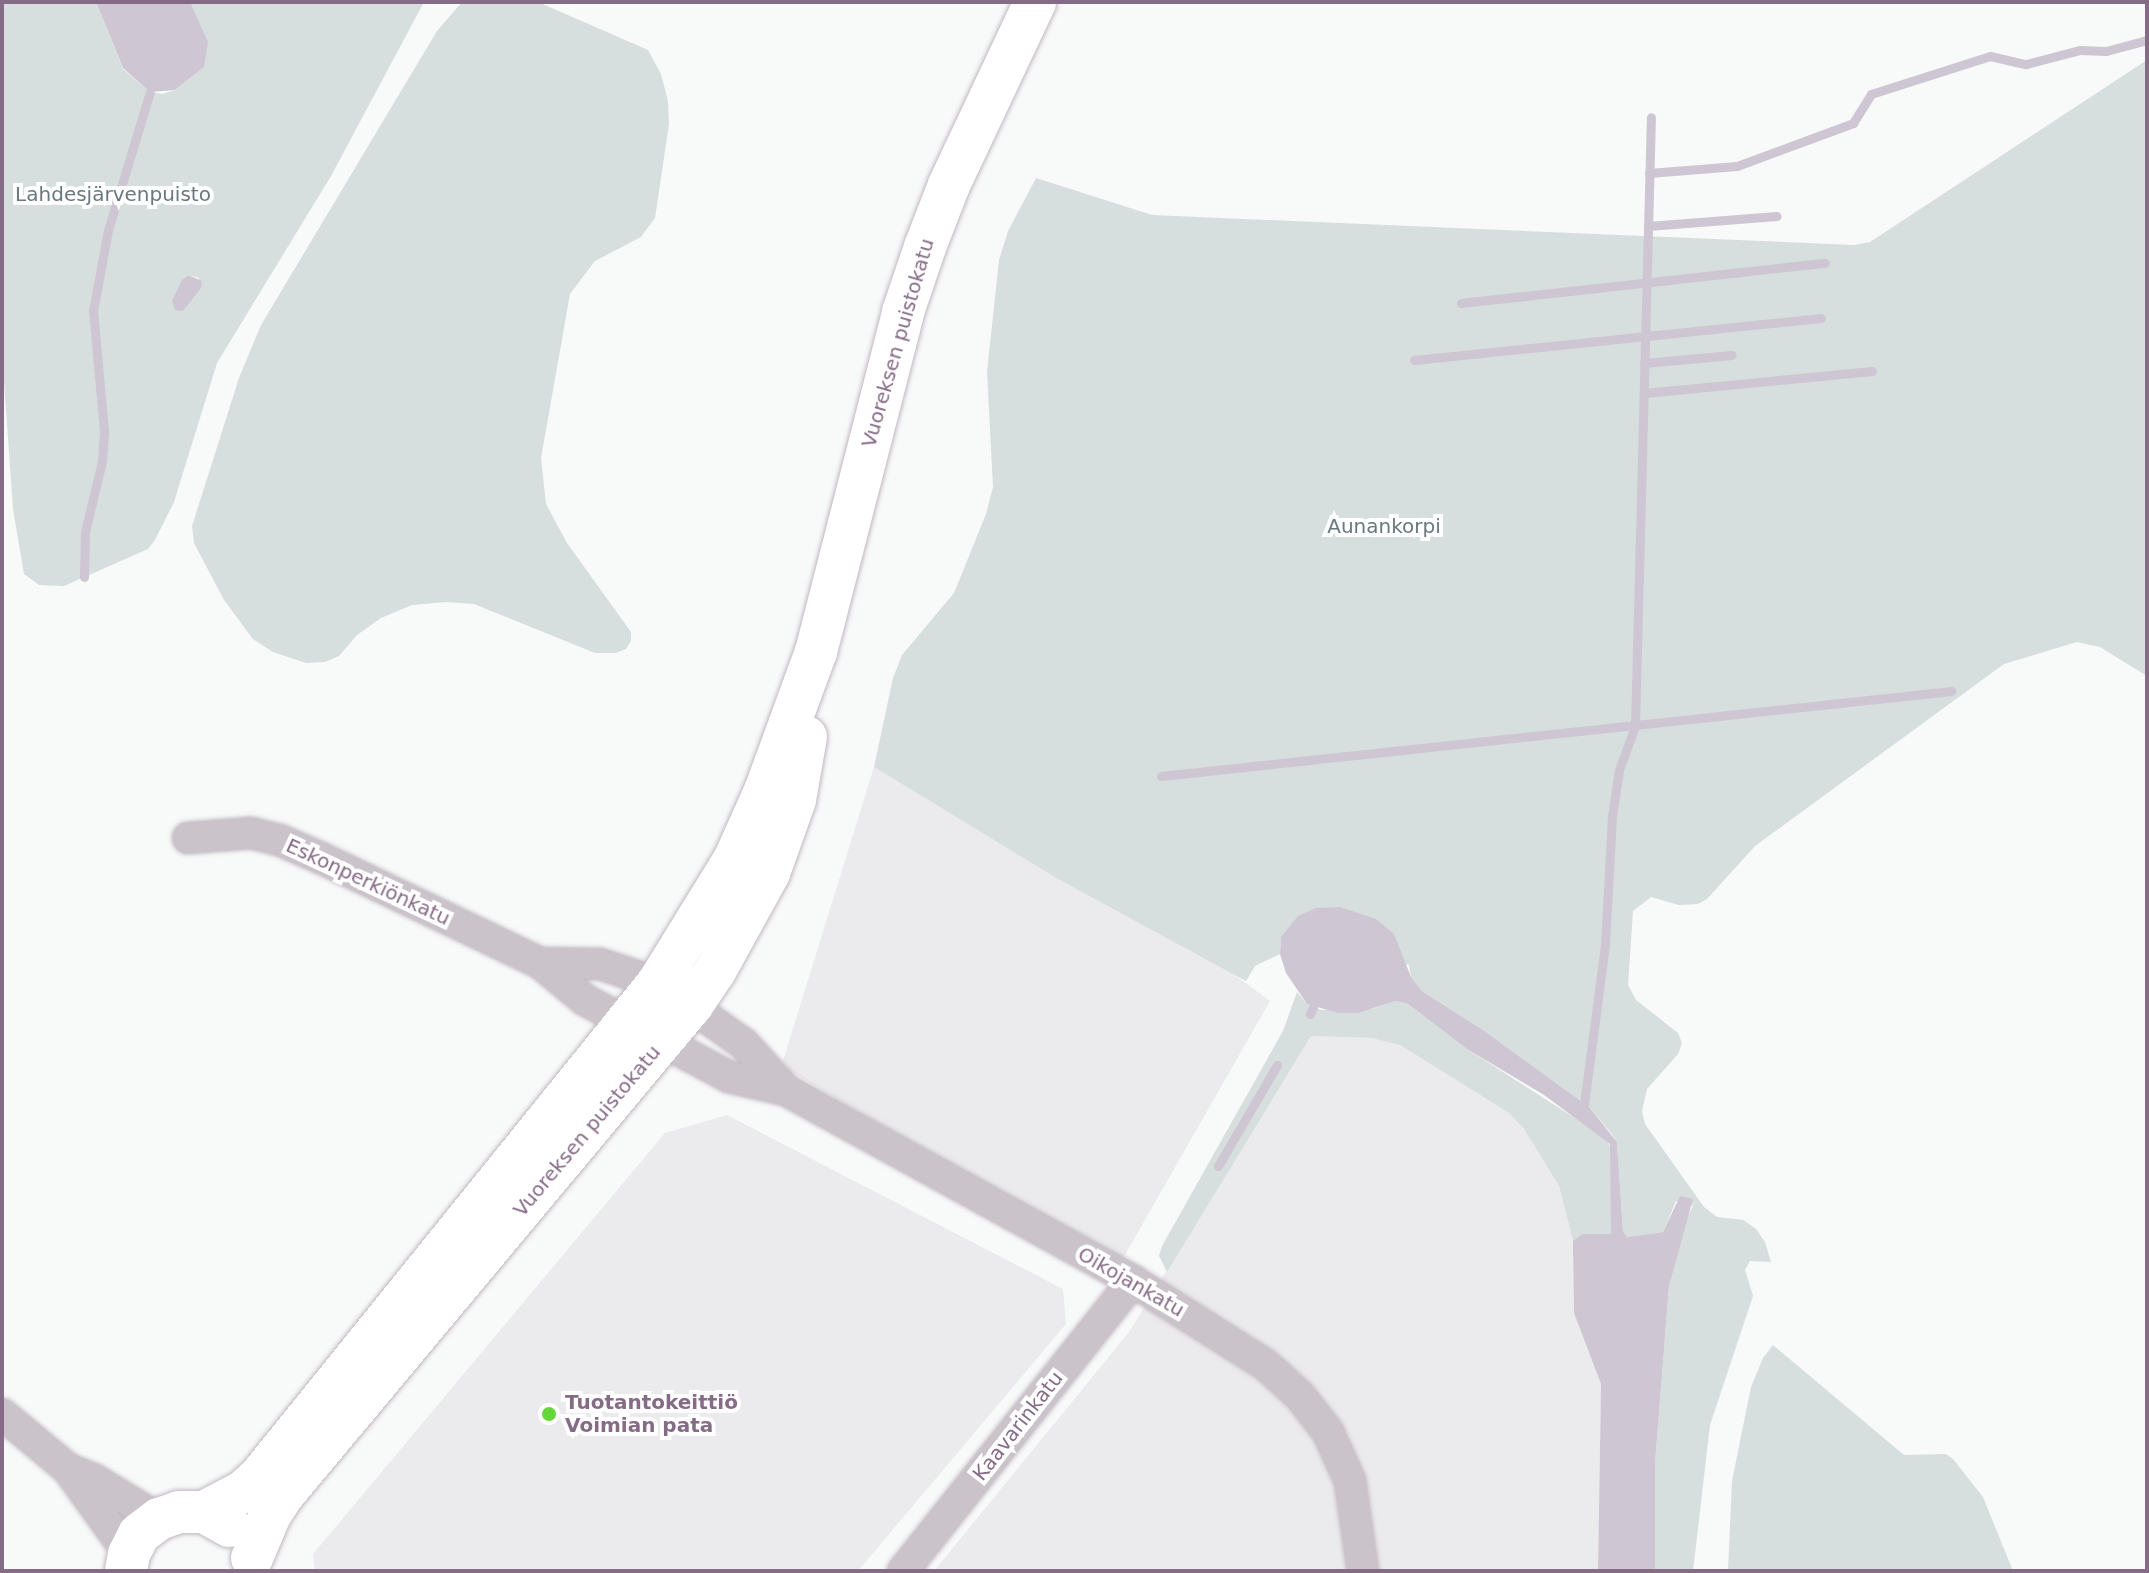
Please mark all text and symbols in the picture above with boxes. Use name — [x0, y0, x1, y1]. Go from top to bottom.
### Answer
park label: Lahdesjärvenpuisto — [15, 182, 211, 206]
street label: Vuoreksen puistokatu — [857, 236, 939, 450]
park label: Aunankorpi — [1327, 514, 1441, 538]
street label: Eskonperkiönkatu — [282, 833, 454, 931]
street label: Vuoreksen puistokatu — [508, 1041, 666, 1221]
street label: Oikojankatu — [1074, 1242, 1188, 1322]
street label: Kaavarinkatu — [968, 1367, 1068, 1485]
place label: Tuotantokeittiö Voimian pata — [565, 1390, 738, 1437]
marker: Tuotantokeittiö Voimian pata — [540, 1405, 558, 1423]

